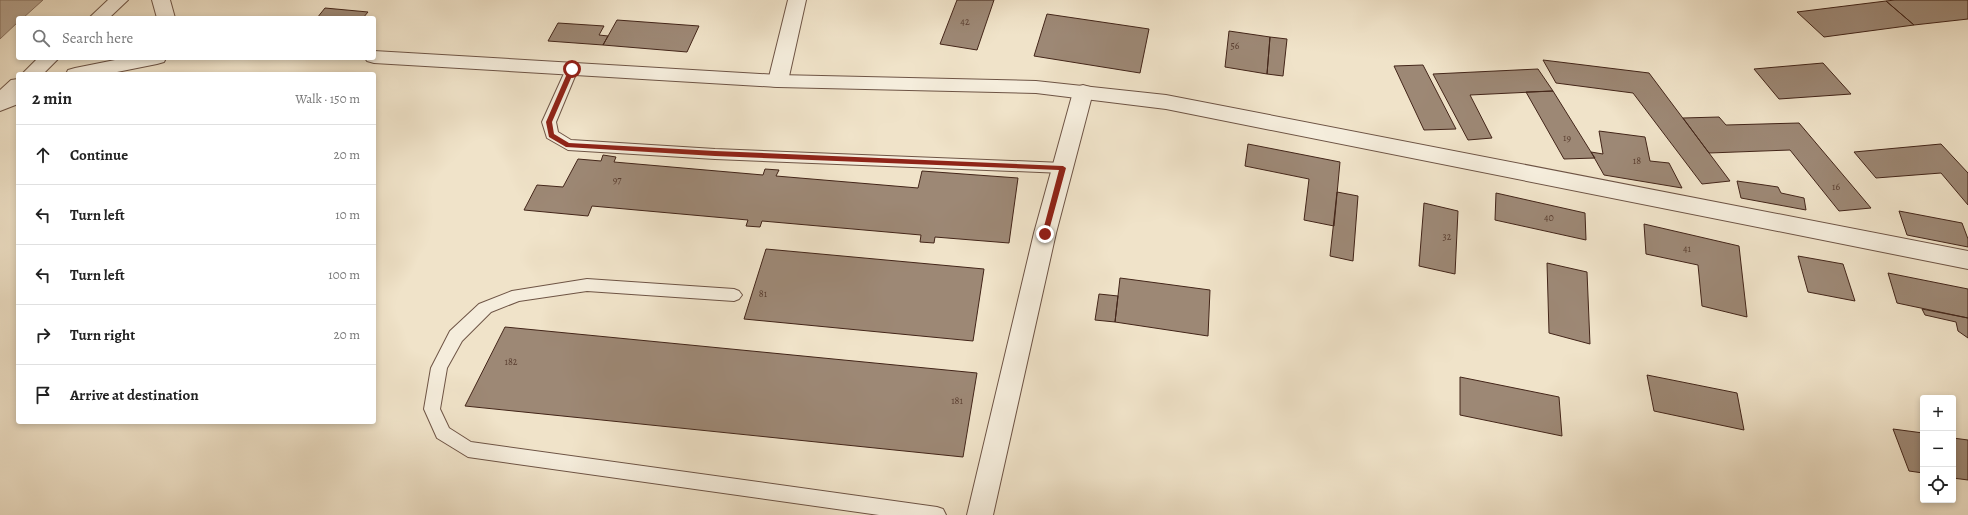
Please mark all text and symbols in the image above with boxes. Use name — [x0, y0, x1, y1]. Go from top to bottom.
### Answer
house number: 42 — [960, 15, 970, 28]
search box — [16, 16, 376, 60]
icon: search — [30, 27, 52, 49]
text: Search here — [62, 28, 133, 48]
house number: 56 — [1231, 39, 1240, 52]
route start — [563, 60, 581, 78]
text: 2 min — [32, 87, 72, 110]
text: Walk · 150 m — [295, 90, 360, 107]
house number: 19 — [1563, 131, 1571, 144]
icon: ahead — [32, 144, 54, 166]
text: Continue — [70, 145, 128, 165]
text: 20 m — [334, 146, 360, 163]
house number: 18 — [1633, 154, 1641, 167]
house number: 97 — [613, 173, 622, 186]
house number: 16 — [1832, 180, 1840, 193]
icon: left — [32, 204, 54, 226]
text: Turn left — [70, 205, 125, 225]
text: 10 m — [335, 206, 360, 223]
house number: 40 — [1544, 211, 1554, 224]
route end — [1036, 225, 1054, 243]
house number: 32 — [1443, 230, 1452, 243]
house number: 41 — [1683, 242, 1692, 255]
icon: left — [32, 264, 54, 286]
text: Turn left — [70, 265, 125, 285]
text: 100 m — [328, 266, 360, 283]
house number: 81 — [759, 287, 768, 300]
icon: right — [32, 324, 54, 346]
text: Turn right — [70, 325, 135, 345]
text: 20 m — [334, 326, 360, 343]
house number: 182 — [504, 355, 518, 368]
icon: arrive — [32, 384, 54, 406]
text: Arrive at destination — [70, 385, 199, 405]
house number: 181 — [951, 394, 963, 407]
map controls — [1920, 395, 1956, 503]
button: + — [1920, 395, 1956, 431]
button: − — [1920, 431, 1956, 467]
button: locate — [1920, 467, 1956, 503]

